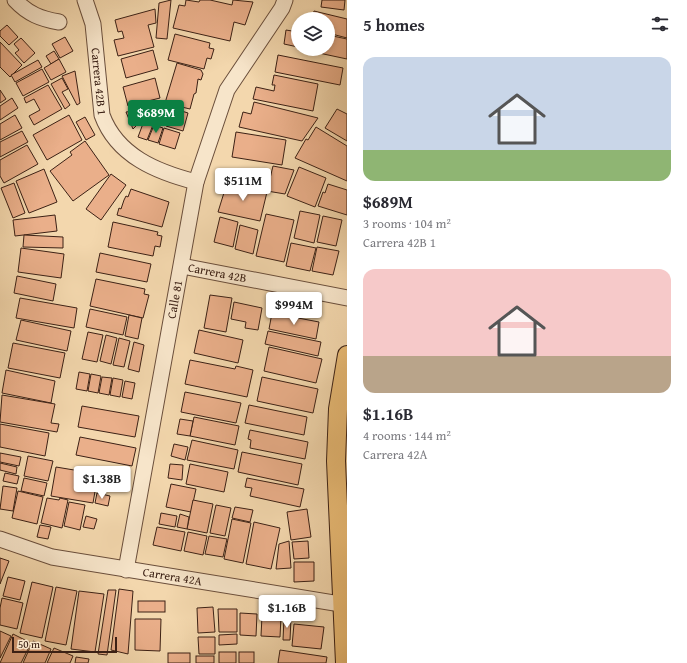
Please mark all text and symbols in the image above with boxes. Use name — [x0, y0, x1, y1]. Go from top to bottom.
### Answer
map controls — [291, 12, 335, 56]
button: layers — [291, 12, 335, 56]
text: 5 homes — [363, 12, 425, 37]
icon: filters — [649, 13, 671, 35]
street label: Carrera 42B 1 — [87, 47, 111, 116]
icon: home — [481, 83, 553, 155]
pin: $689M — [128, 100, 184, 134]
text: $689M — [137, 103, 175, 122]
pin: $511M — [215, 168, 271, 202]
text: $511M — [224, 171, 262, 190]
text: $689M — [363, 189, 413, 214]
text: 3 rooms · 104 m² — [363, 214, 451, 233]
text: Carrera 42B 1 — [363, 233, 436, 252]
street label: Carrera 42B — [187, 258, 248, 286]
street label: Calle 81 — [163, 278, 186, 320]
pin: $994M — [266, 292, 322, 326]
text: $994M — [275, 295, 313, 314]
icon: home — [481, 295, 553, 367]
text: $1.16B — [363, 401, 414, 426]
text: 4 rooms · 144 m² — [363, 426, 451, 445]
text: Carrera 42A — [363, 445, 427, 464]
pin: $1.38B — [69, 466, 135, 500]
text: $1.38B — [83, 469, 121, 488]
street label: Carrera 42A — [142, 563, 204, 589]
pin: $1.16B — [254, 595, 320, 629]
text: $1.16B — [268, 598, 306, 617]
scale bar — [12, 635, 117, 654]
text: 50 m — [18, 636, 40, 652]

